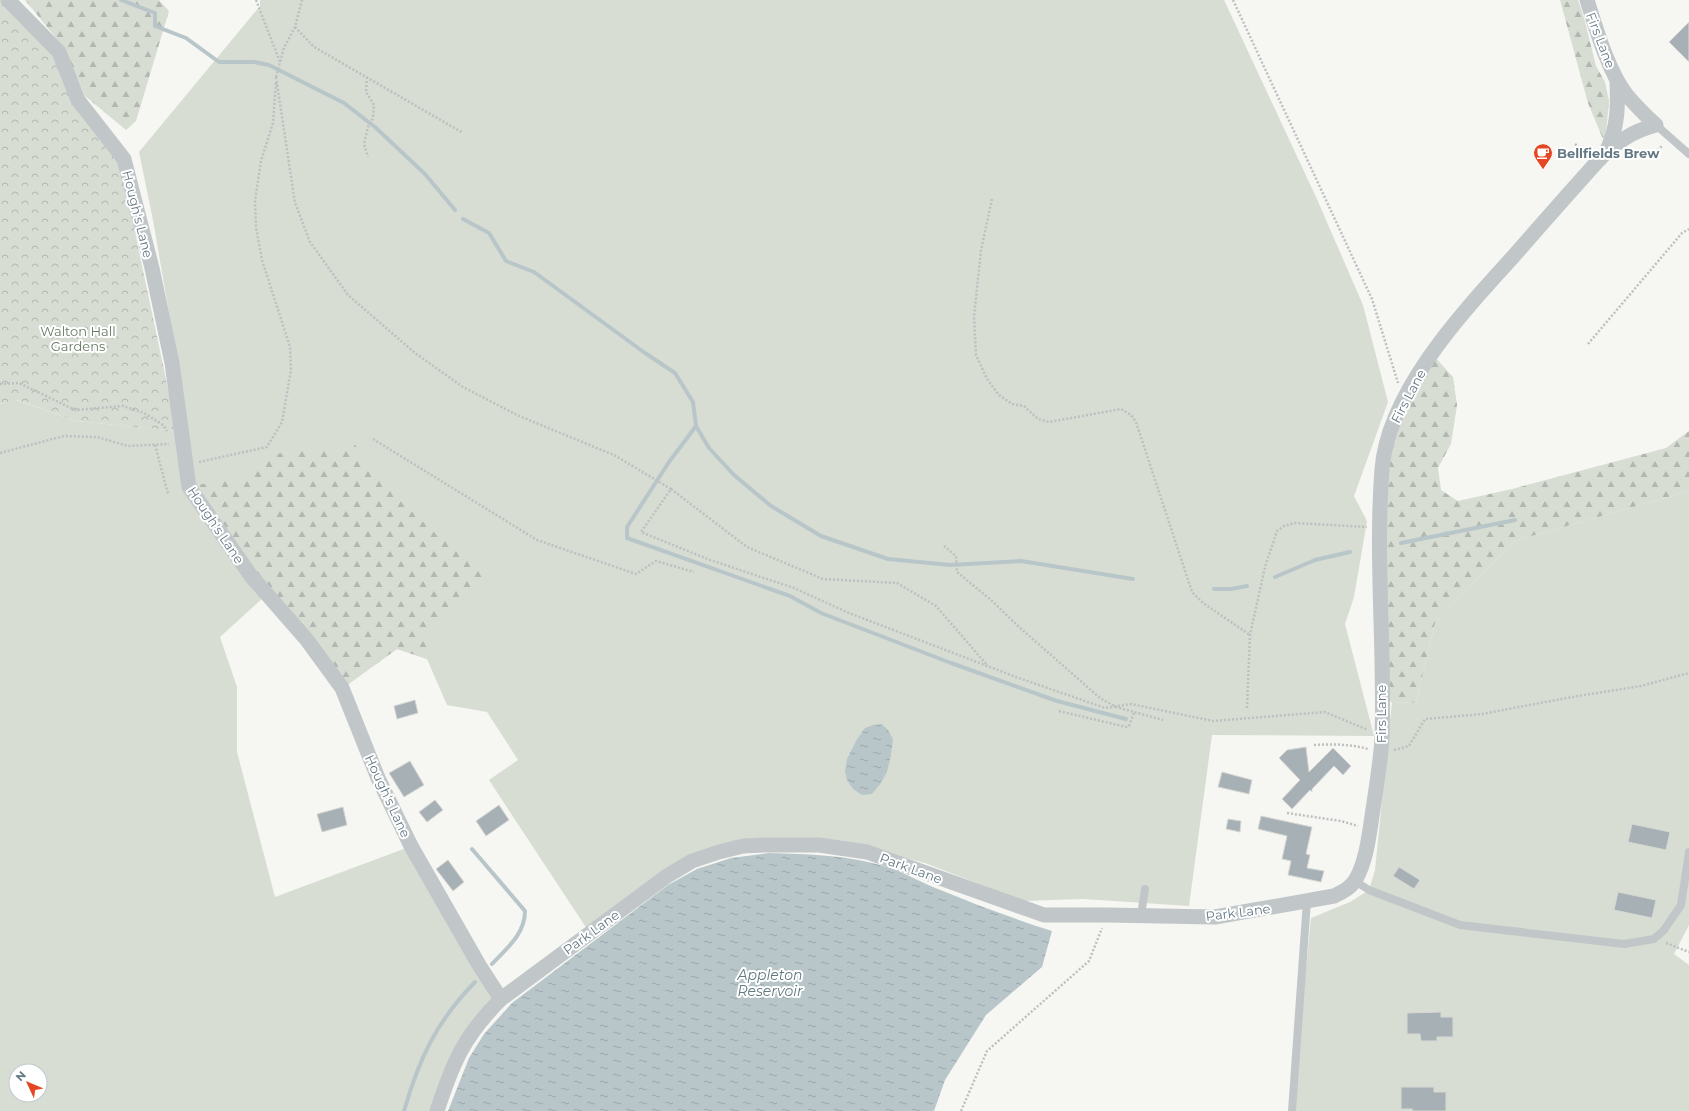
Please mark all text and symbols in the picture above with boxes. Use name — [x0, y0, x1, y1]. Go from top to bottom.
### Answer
street label: Firs Lane — [1583, 10, 1619, 70]
cafe icon: Bellfields Brew — [1532, 142, 1554, 170]
place label: Bellfields Brew — [1557, 145, 1660, 161]
street label: Hough's Lane — [119, 169, 157, 259]
park label: Walton Hall Gardens — [40, 323, 116, 354]
street label: Firs Lane — [1387, 366, 1429, 426]
street label: Hough's Lane — [184, 483, 248, 567]
street label: Firs Lane — [1373, 685, 1389, 743]
street label: Hough's Lane — [362, 752, 414, 840]
street label: Park Lane — [878, 849, 944, 887]
street label: Park Lane — [1205, 900, 1271, 924]
street label: Park Lane — [560, 906, 622, 958]
water label: Appleton Reservoir — [737, 966, 803, 1000]
north arrow — [8, 1063, 48, 1103]
text: N — [13, 1068, 29, 1084]

